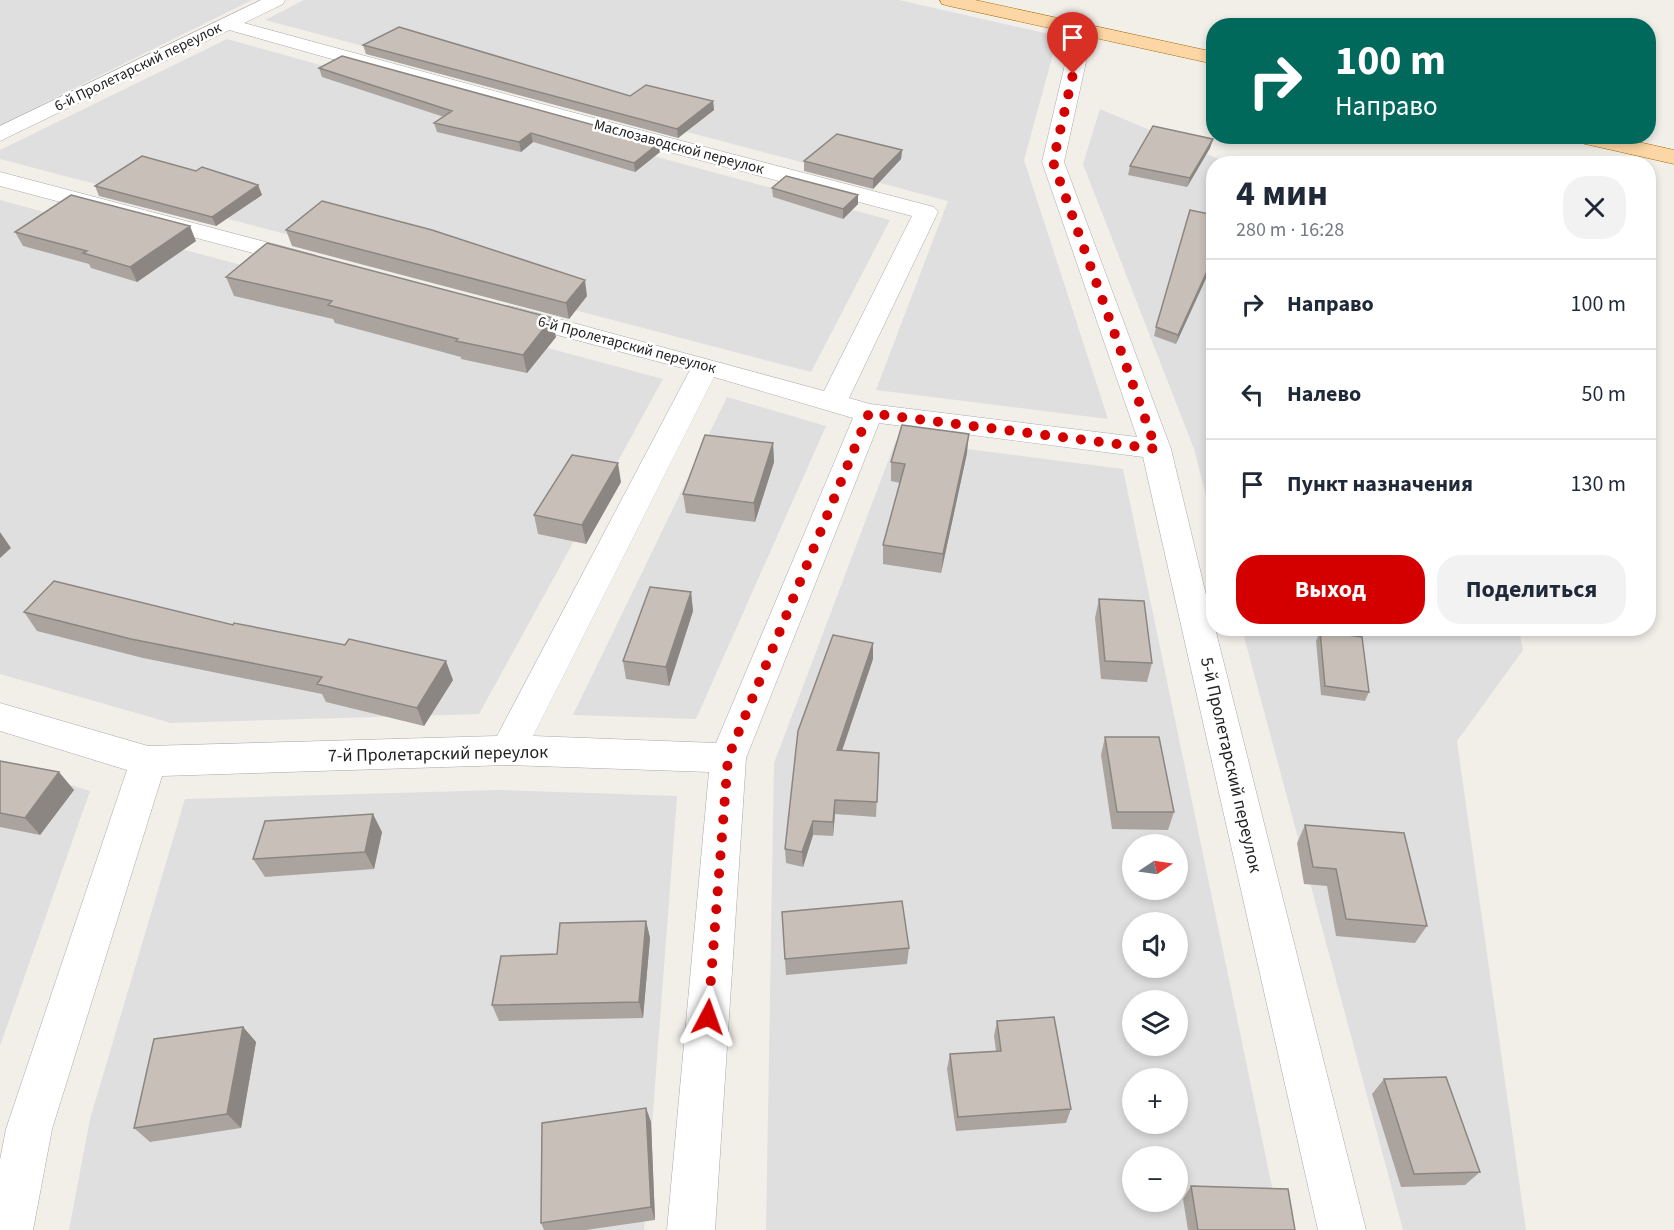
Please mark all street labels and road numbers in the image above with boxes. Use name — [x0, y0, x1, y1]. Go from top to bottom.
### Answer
street label: 6-й Пролетарский переулок — [51, 17, 226, 117]
street label: Маслозаводской переулок — [592, 114, 767, 180]
street label: 6-й Пролетарский переулок — [536, 311, 719, 379]
street label: 5-й Пролетарский переулок — [1194, 655, 1268, 875]
street label: 7-й Пролетарский переулок — [328, 740, 548, 768]

